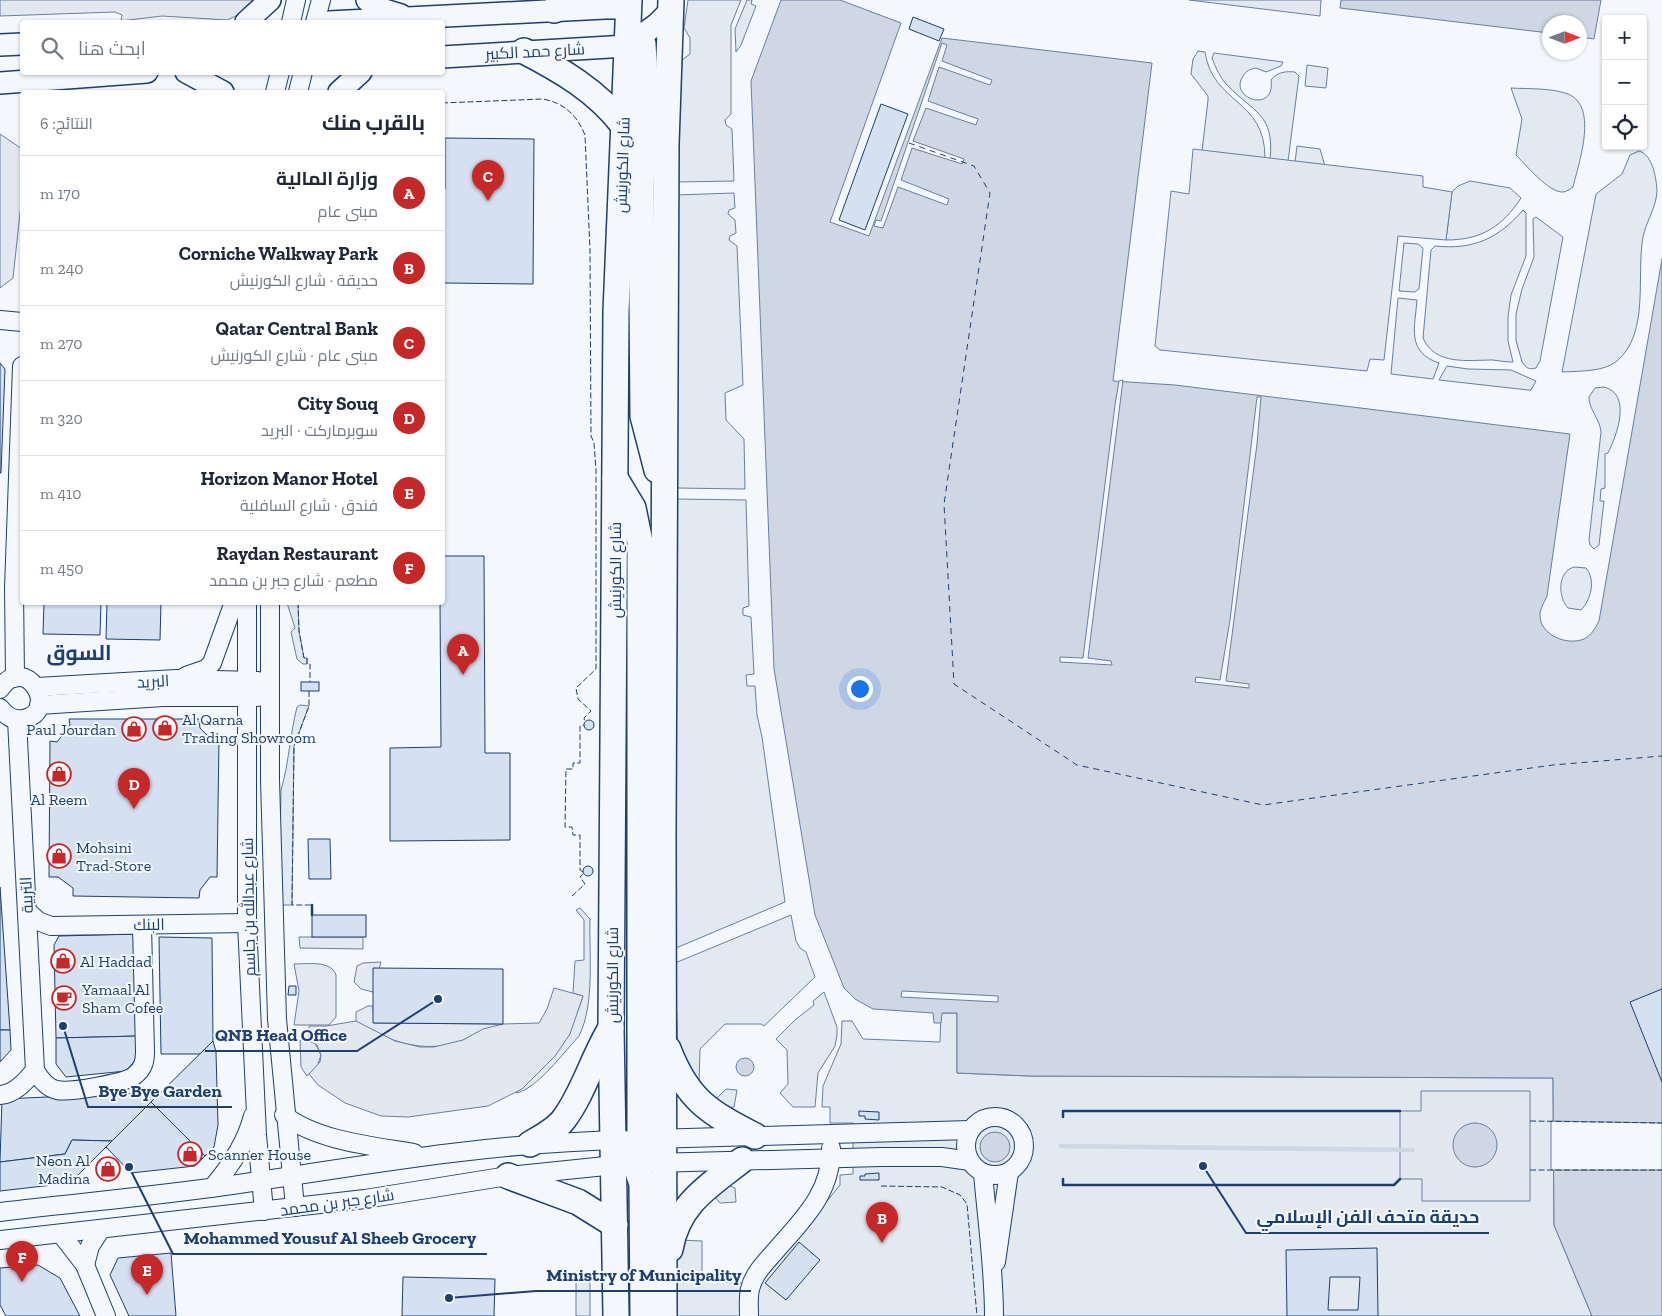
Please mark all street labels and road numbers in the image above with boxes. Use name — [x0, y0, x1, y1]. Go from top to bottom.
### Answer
street label: شارع حمد الكبير — [484, 39, 586, 66]
street label: شارع الكورنيش — [611, 117, 636, 214]
street label: شارع الكورنيش — [606, 522, 627, 618]
street label: البريد — [136, 671, 170, 692]
street label: شارع عبدالله بن جاسم — [237, 837, 261, 976]
street label: التربية — [16, 876, 37, 914]
street label: البنك — [133, 915, 165, 934]
street label: شارع الكورنيش — [603, 927, 624, 1023]
street label: شارع جبر بن محمد — [279, 1185, 396, 1222]

